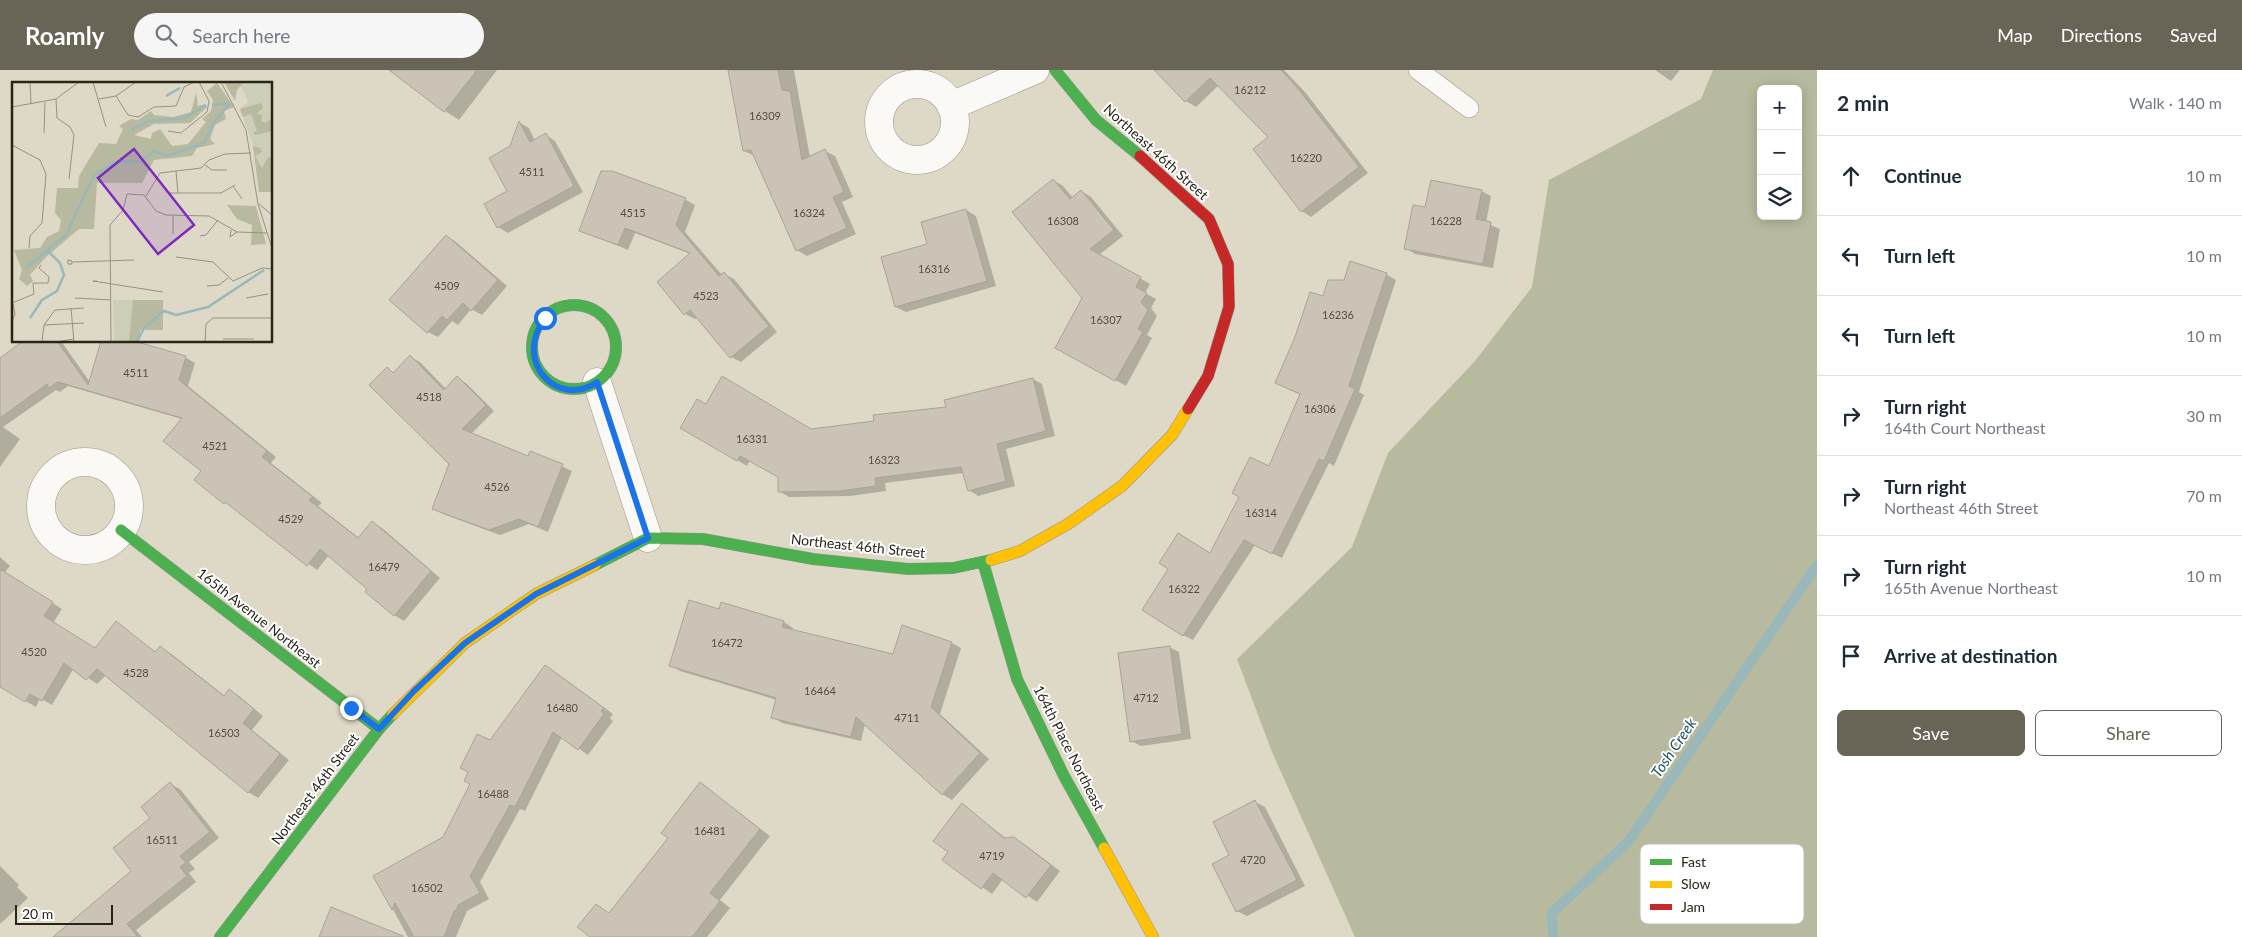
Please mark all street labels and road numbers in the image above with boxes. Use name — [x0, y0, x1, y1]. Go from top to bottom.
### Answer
street label: Northeast 46th Street — [1101, 100, 1212, 203]
street label: Northeast 46th Street — [790, 530, 926, 561]
street label: 165th Avenue Northeast — [194, 564, 324, 671]
street label: 164th Place Northeast — [1030, 682, 1109, 813]
street label: Northeast 46th Street — [267, 730, 362, 848]

